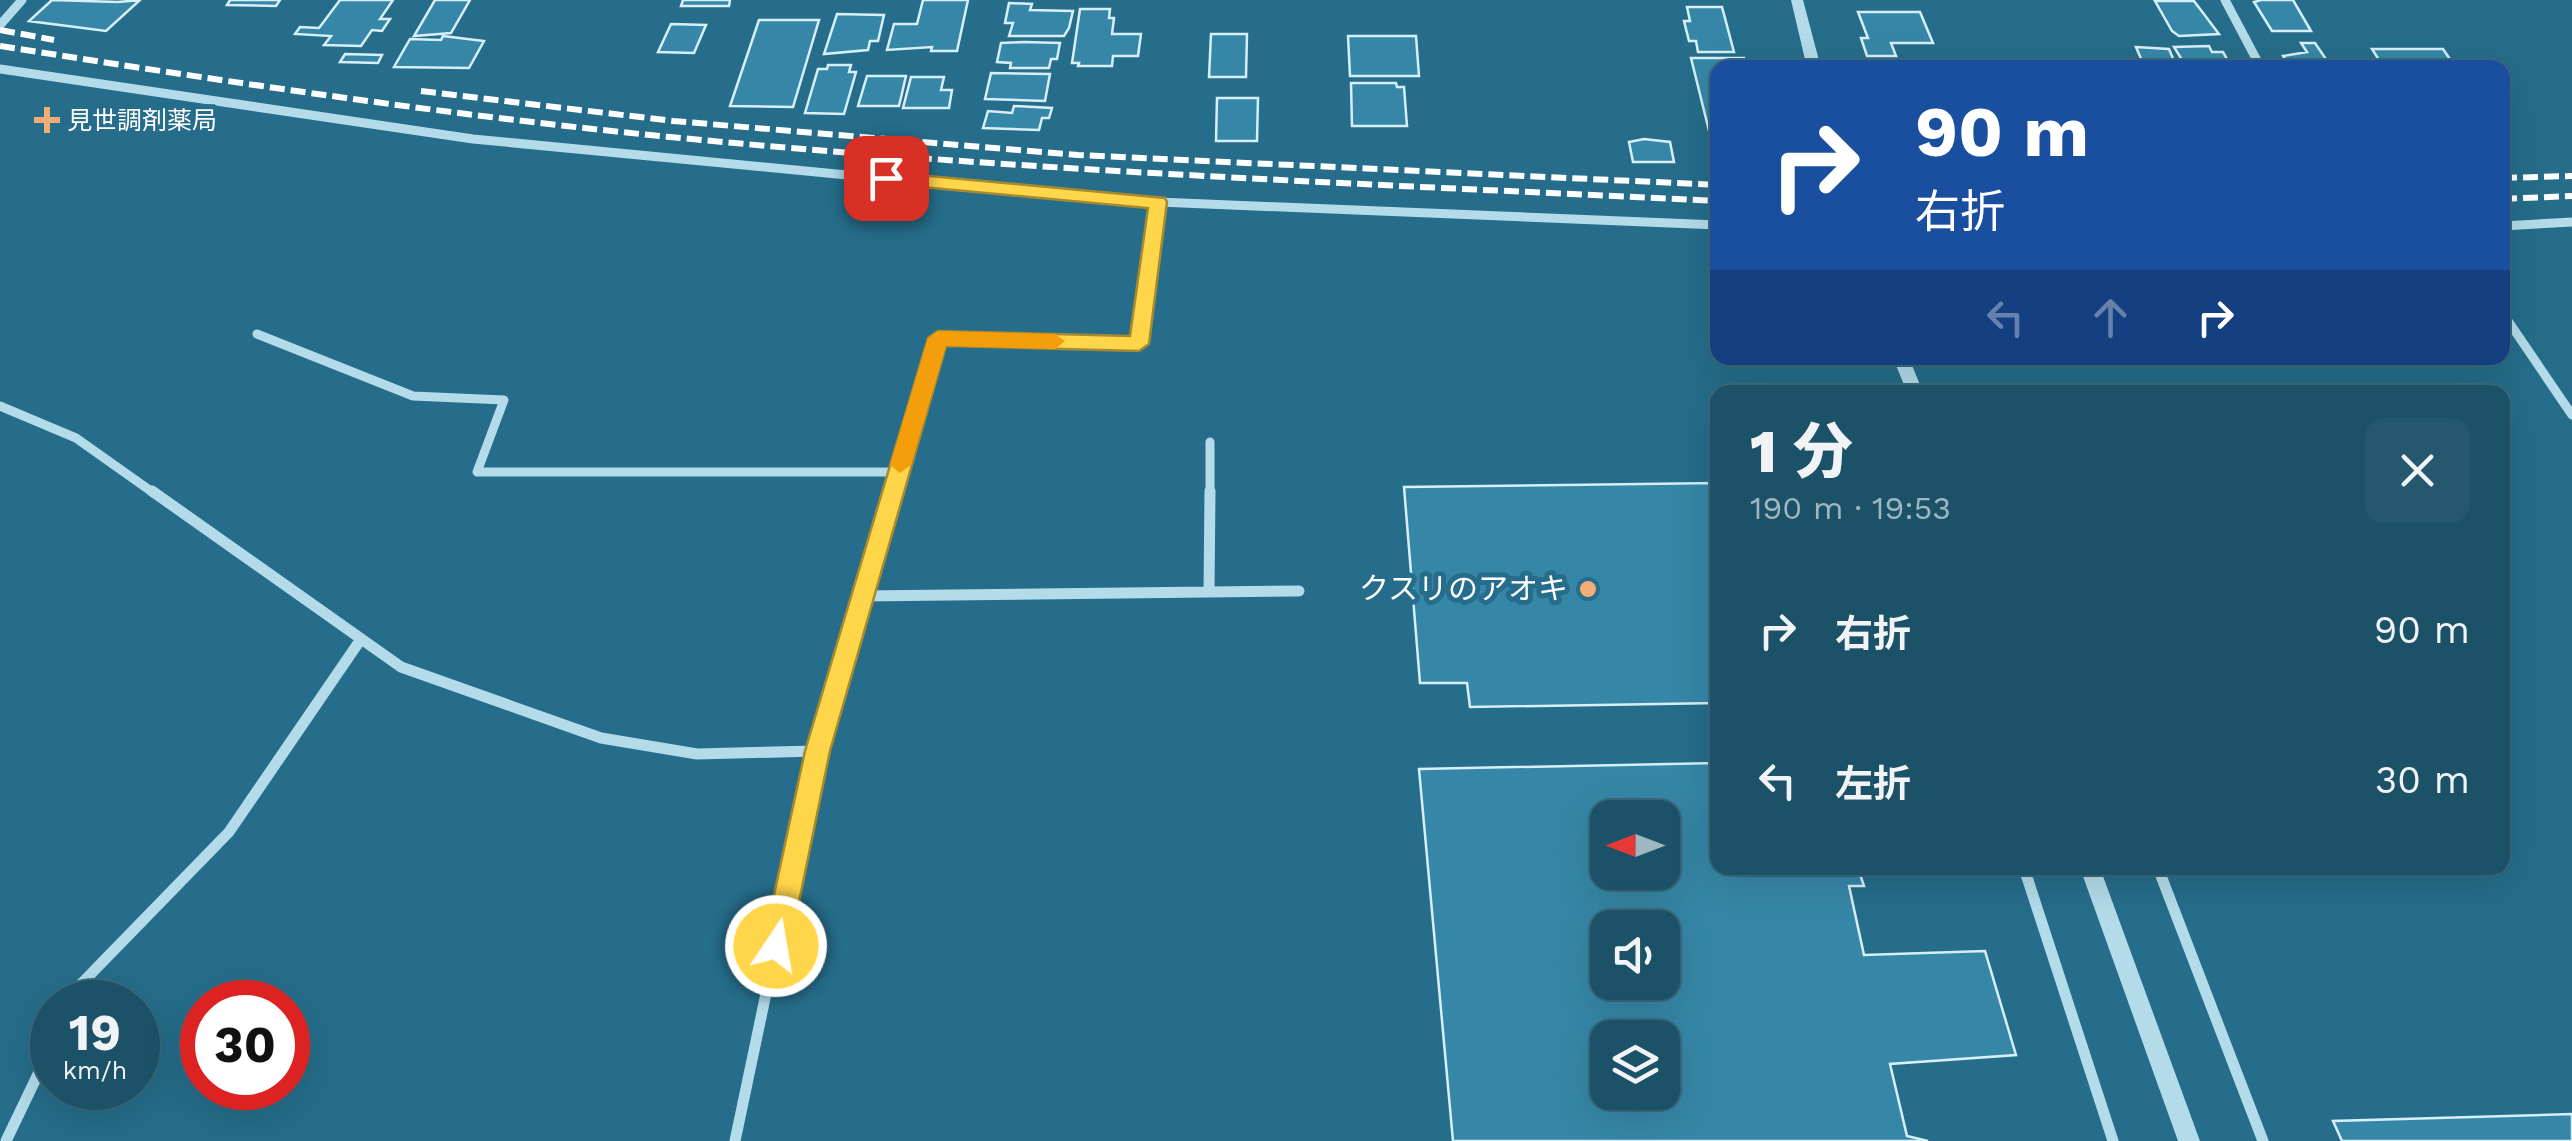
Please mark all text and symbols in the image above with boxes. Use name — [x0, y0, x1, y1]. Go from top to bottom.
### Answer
text: 90 m — [1915, 91, 2089, 173]
icon: right — [1750, 100, 1880, 230]
place label: 見世調剤薬局 — [67, 106, 217, 135]
marker: 見世調剤薬局 — [36, 109, 58, 131]
pin — [844, 136, 929, 221]
icon: arrive — [859, 151, 914, 206]
text: 右折 — [1915, 185, 2005, 238]
icon: left — [1978, 290, 2033, 345]
icon: ahead — [2083, 290, 2138, 345]
icon: right — [2188, 290, 2243, 345]
text: 1 分 — [1750, 416, 1853, 487]
button: close — [2365, 418, 2470, 523]
text: 190 m · 19:53 — [1750, 489, 1951, 527]
place label: クスリのアオキ — [1359, 571, 1568, 606]
marker: クスリのアオキ — [1577, 578, 1599, 600]
icon: right — [1750, 603, 1805, 658]
text: 90 m — [2374, 608, 2470, 652]
text: 右折 — [1835, 612, 1911, 656]
icon: left — [1750, 753, 1805, 808]
text: 30 m — [2375, 758, 2470, 802]
text: 左折 — [1835, 762, 1911, 806]
north arrow — [1590, 800, 1680, 890]
map controls — [1590, 800, 1680, 1110]
position arrow — [724, 894, 828, 998]
button: sound — [1590, 910, 1680, 1000]
speed limit sign: 30 — [180, 980, 310, 1110]
text: 19 — [69, 1003, 121, 1062]
button: layers — [1590, 1020, 1680, 1110]
text: km/h — [63, 1056, 127, 1085]

